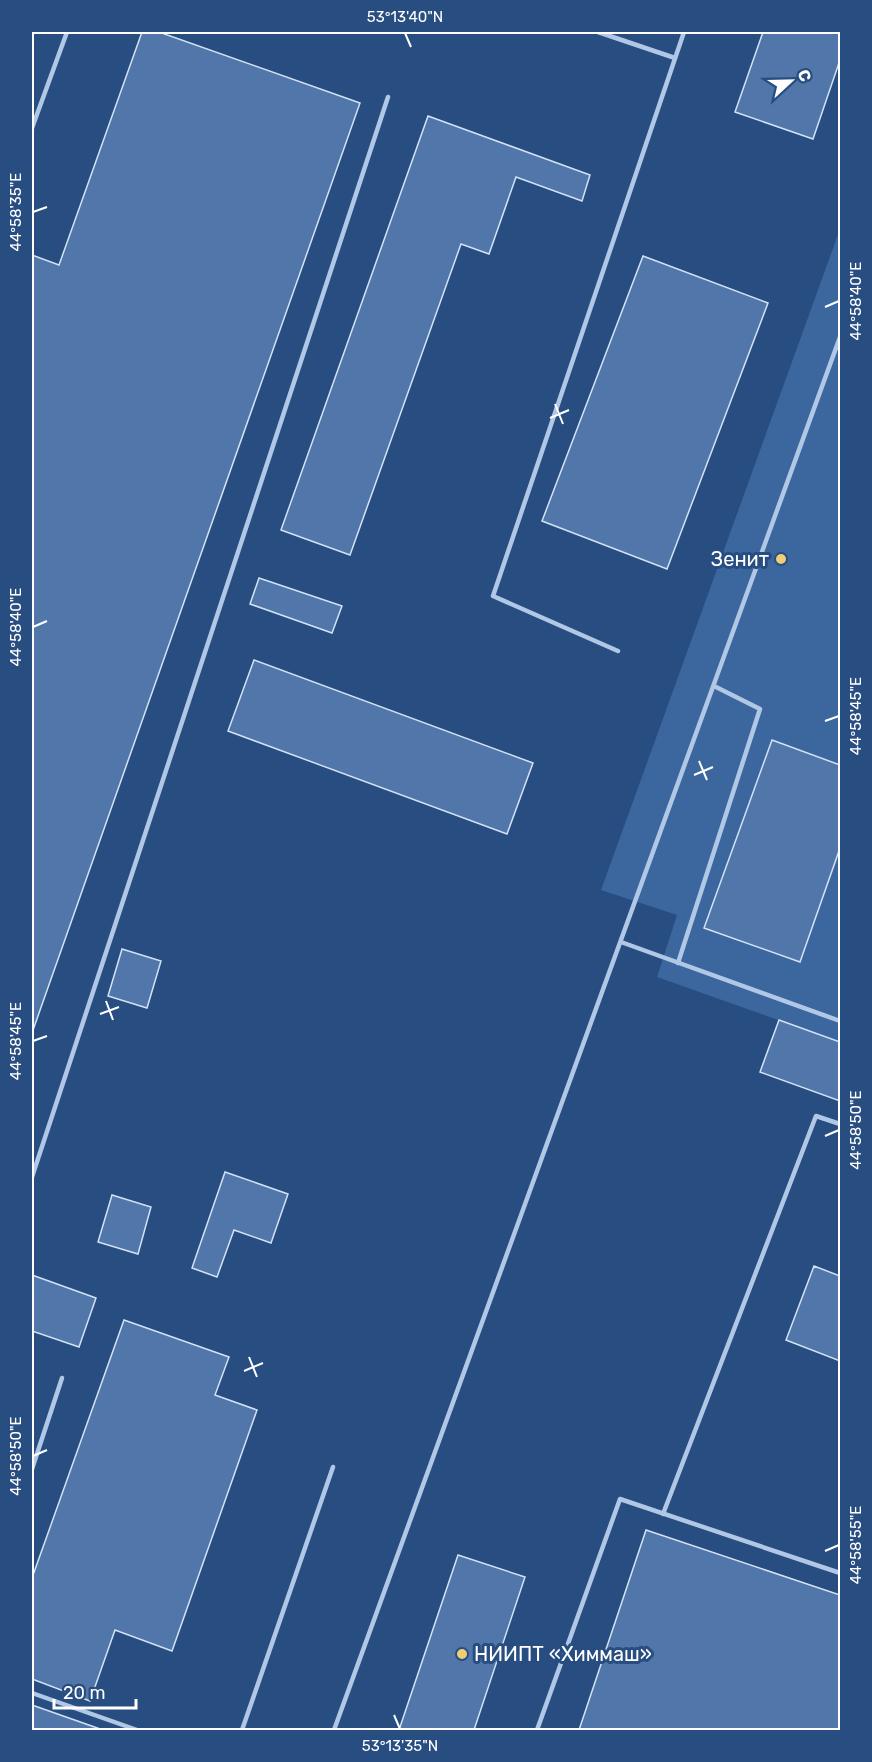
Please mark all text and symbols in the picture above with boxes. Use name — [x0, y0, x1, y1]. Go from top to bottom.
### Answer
text: 53°13'40"N — [367, 8, 443, 26]
north arrow — [761, 51, 821, 111]
text: С — [794, 67, 815, 84]
text: 44°58'35"E — [7, 173, 25, 251]
text: 44°58'40"E — [847, 262, 865, 340]
place label: Зенит — [711, 547, 769, 571]
marker: Зенит — [774, 552, 788, 566]
text: 44°58'40"E — [7, 588, 25, 666]
text: 44°58'45"E — [847, 677, 865, 755]
text: 44°58'45"E — [7, 1002, 25, 1080]
text: 44°58'50"E — [847, 1090, 865, 1170]
text: 44°58'50"E — [7, 1416, 25, 1496]
text: 44°58'55"E — [847, 1506, 865, 1584]
place label: НИИПТ «Химмаш» — [474, 1642, 652, 1666]
marker: НИИПТ «Химмаш» — [455, 1647, 469, 1661]
scale bar — [54, 1672, 136, 1710]
text: 20 m — [63, 1682, 105, 1704]
text: 53°13'35"N — [362, 1737, 438, 1755]

